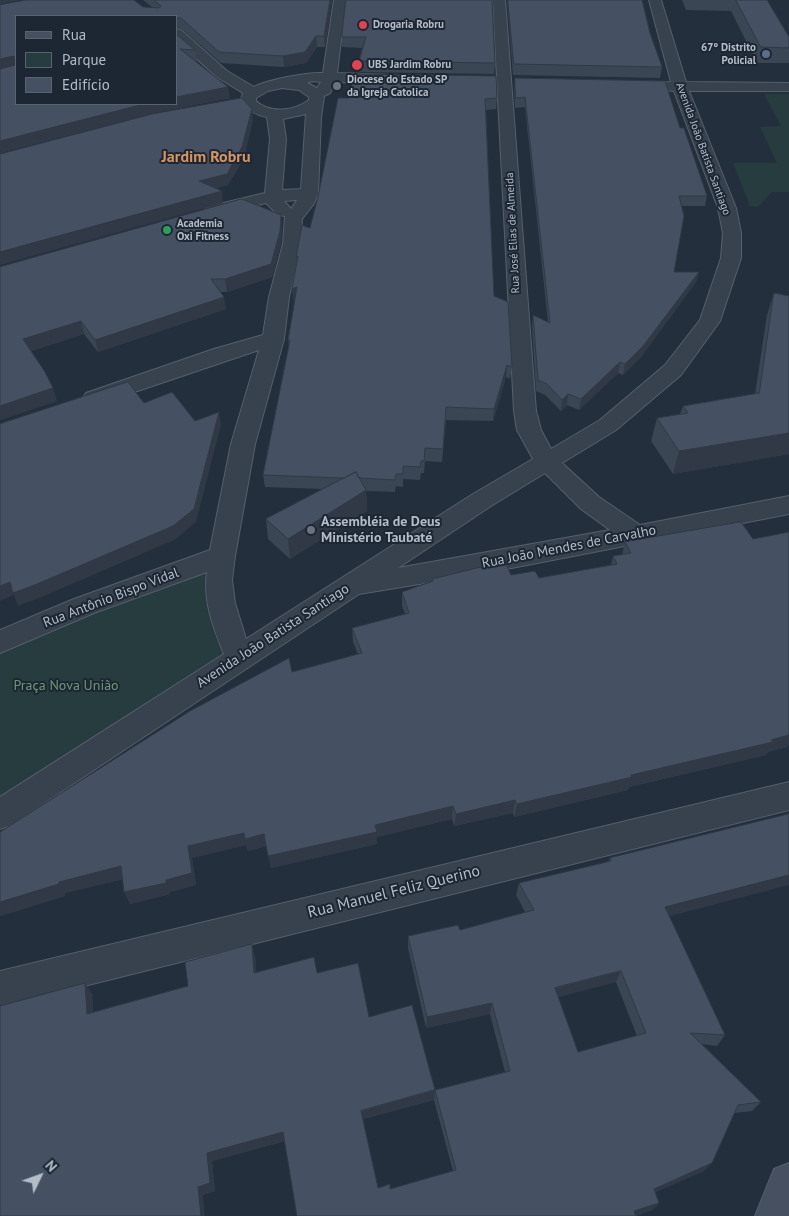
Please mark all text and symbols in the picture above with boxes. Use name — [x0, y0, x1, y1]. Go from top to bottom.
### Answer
legend — [15, 15, 178, 105]
place label: Drogaria Robru — [373, 18, 444, 32]
marker: Drogaria Robru — [357, 19, 369, 31]
text: Rua — [62, 25, 86, 44]
place label: 67º Distrito Policial — [701, 41, 756, 67]
marker: 67º Distrito Policial — [760, 48, 772, 60]
text: Parque — [62, 50, 106, 69]
marker: UBS Jardim Robru — [350, 58, 364, 72]
place label: UBS Jardim Robru — [368, 58, 451, 72]
place label: Diocese do Estado SP da Igreja Catolica — [347, 73, 447, 99]
text: Edifício — [62, 75, 110, 94]
marker: Diocese do Estado SP da Igreja Catolica — [331, 80, 343, 92]
street label: Avenida João Batista Santiago — [673, 81, 733, 217]
district label: Jardim Robru — [161, 147, 251, 167]
street label: Rua José Elias de Almeida — [503, 172, 523, 294]
place label: Academia Oxi Fitness — [177, 217, 229, 243]
marker: Academia Oxi Fitness — [161, 224, 173, 236]
place label: Assembléia de Deus Ministério Taubaté — [321, 514, 440, 546]
street label: Rua João Mendes de Carvalho — [480, 522, 658, 572]
marker: Assembléia de Deus Ministério Taubaté — [305, 524, 317, 536]
street label: Rua Antônio Bispo Vidal — [41, 564, 181, 632]
street label: Avenida João Batista Santiago — [194, 580, 352, 692]
park label: Praça Nova União — [13, 678, 119, 694]
street label: Rua Manuel Feliz Querino — [306, 861, 482, 923]
north arrow — [15, 1151, 65, 1201]
text: N — [41, 1157, 61, 1175]

